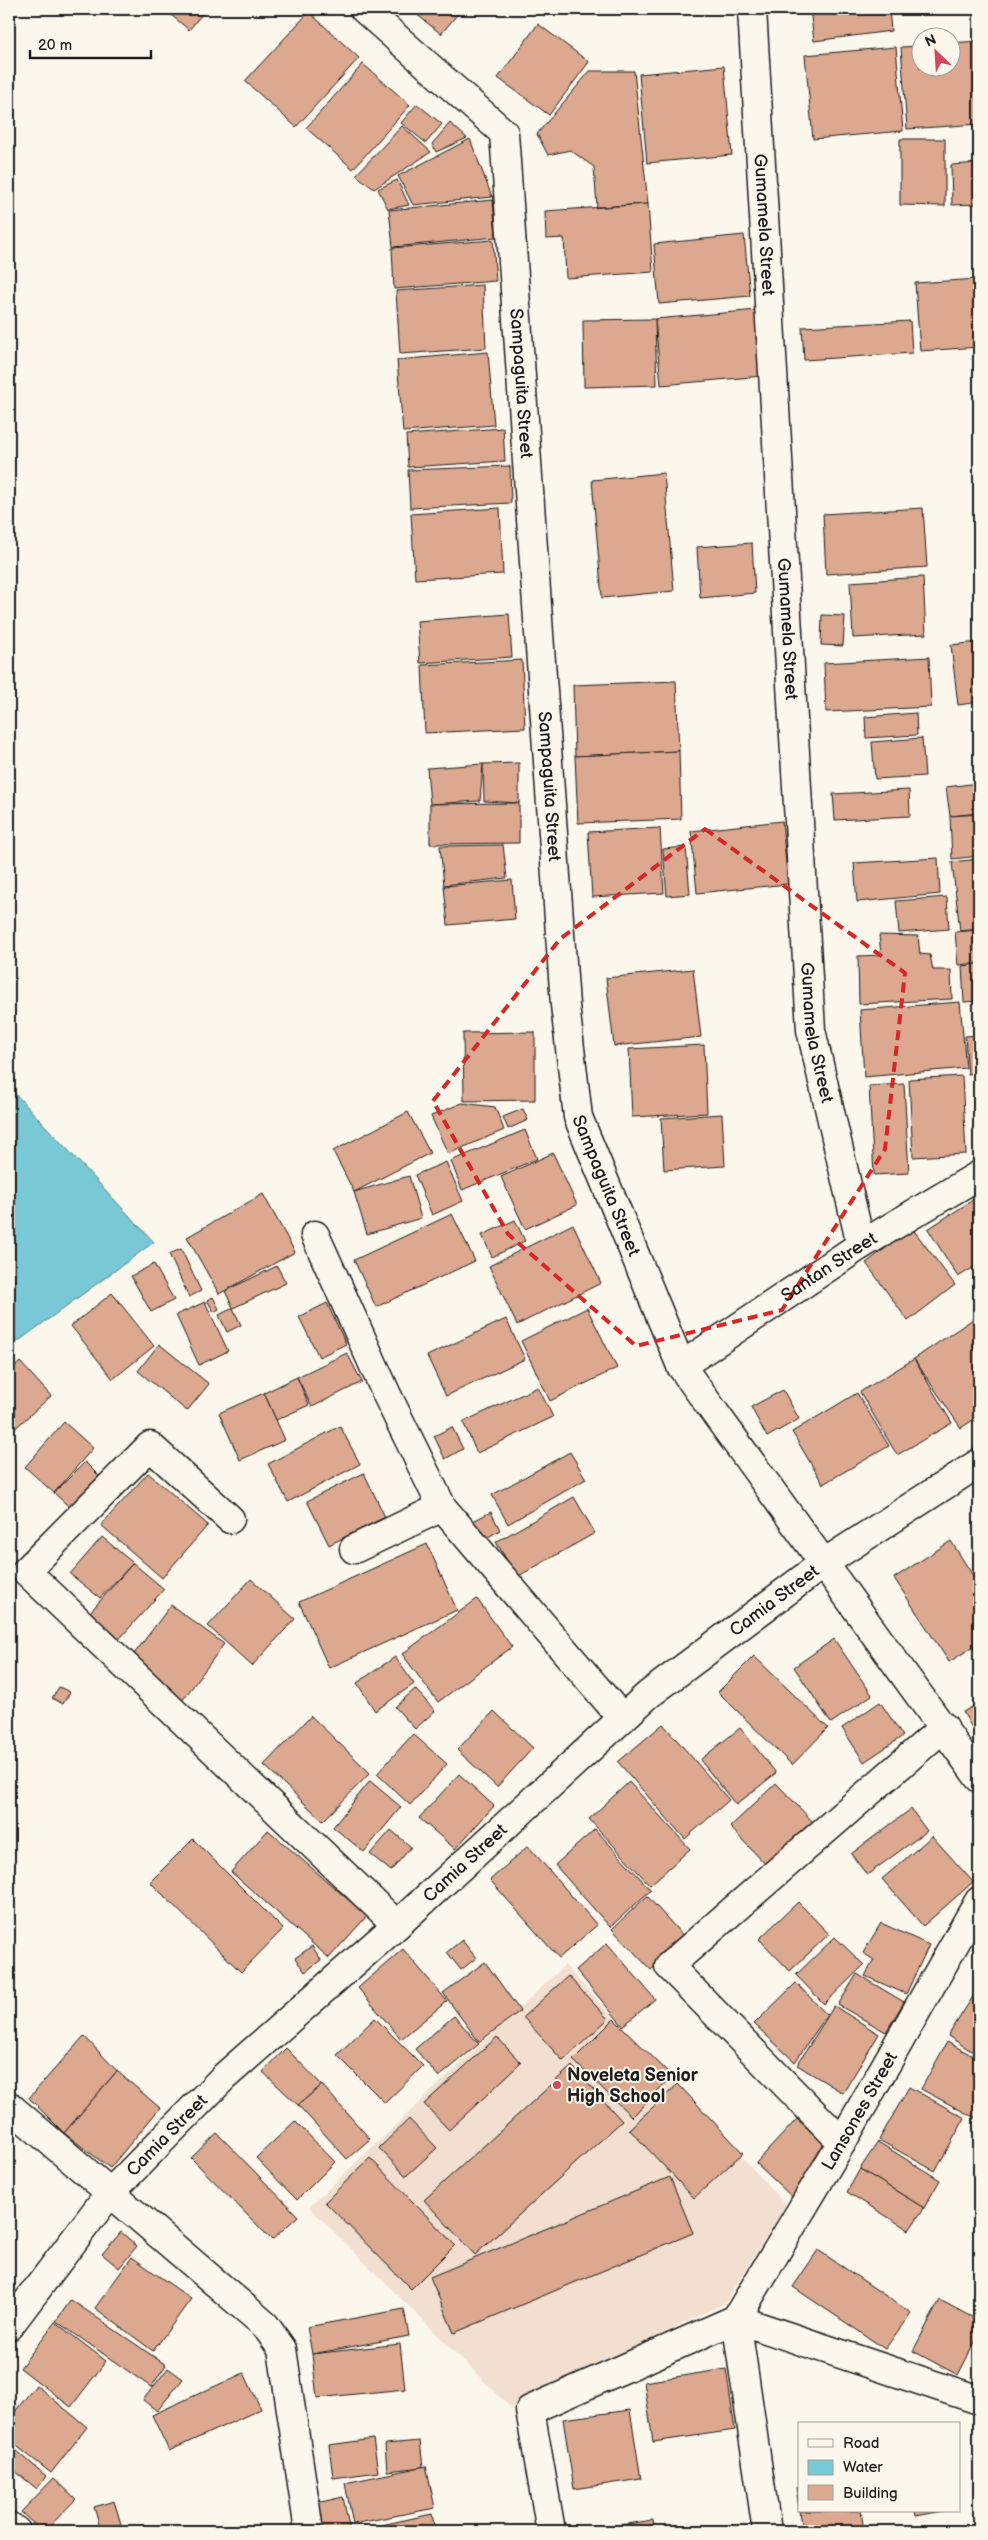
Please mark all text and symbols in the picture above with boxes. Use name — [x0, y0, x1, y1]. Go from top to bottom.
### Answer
scale bar — [30, 28, 151, 60]
north arrow — [910, 28, 960, 78]
text: N — [922, 31, 939, 51]
text: 20 m — [38, 36, 72, 55]
street label: Gumamela Street — [750, 153, 779, 297]
street label: Sampaguita Street — [506, 308, 537, 460]
street label: Gumamela Street — [773, 557, 802, 701]
street label: Sampaguita Street — [534, 711, 565, 863]
street label: Gumamela Street — [797, 962, 838, 1105]
street label: Sampaguita Street — [568, 1112, 645, 1259]
street label: Santan Street — [777, 1227, 881, 1306]
street label: Camia Street — [725, 1560, 823, 1641]
street label: Camia Street — [419, 1819, 511, 1906]
street label: Lansones Street — [817, 2048, 902, 2174]
place label: Noveleta Senior High School — [567, 2065, 699, 2107]
marker: Noveleta Senior High School — [551, 2079, 563, 2091]
street label: Camia Street — [122, 2090, 212, 2181]
legend — [798, 2422, 960, 2512]
text: Road — [843, 2434, 879, 2453]
text: Water — [843, 2458, 883, 2477]
text: Building — [843, 2484, 898, 2503]

